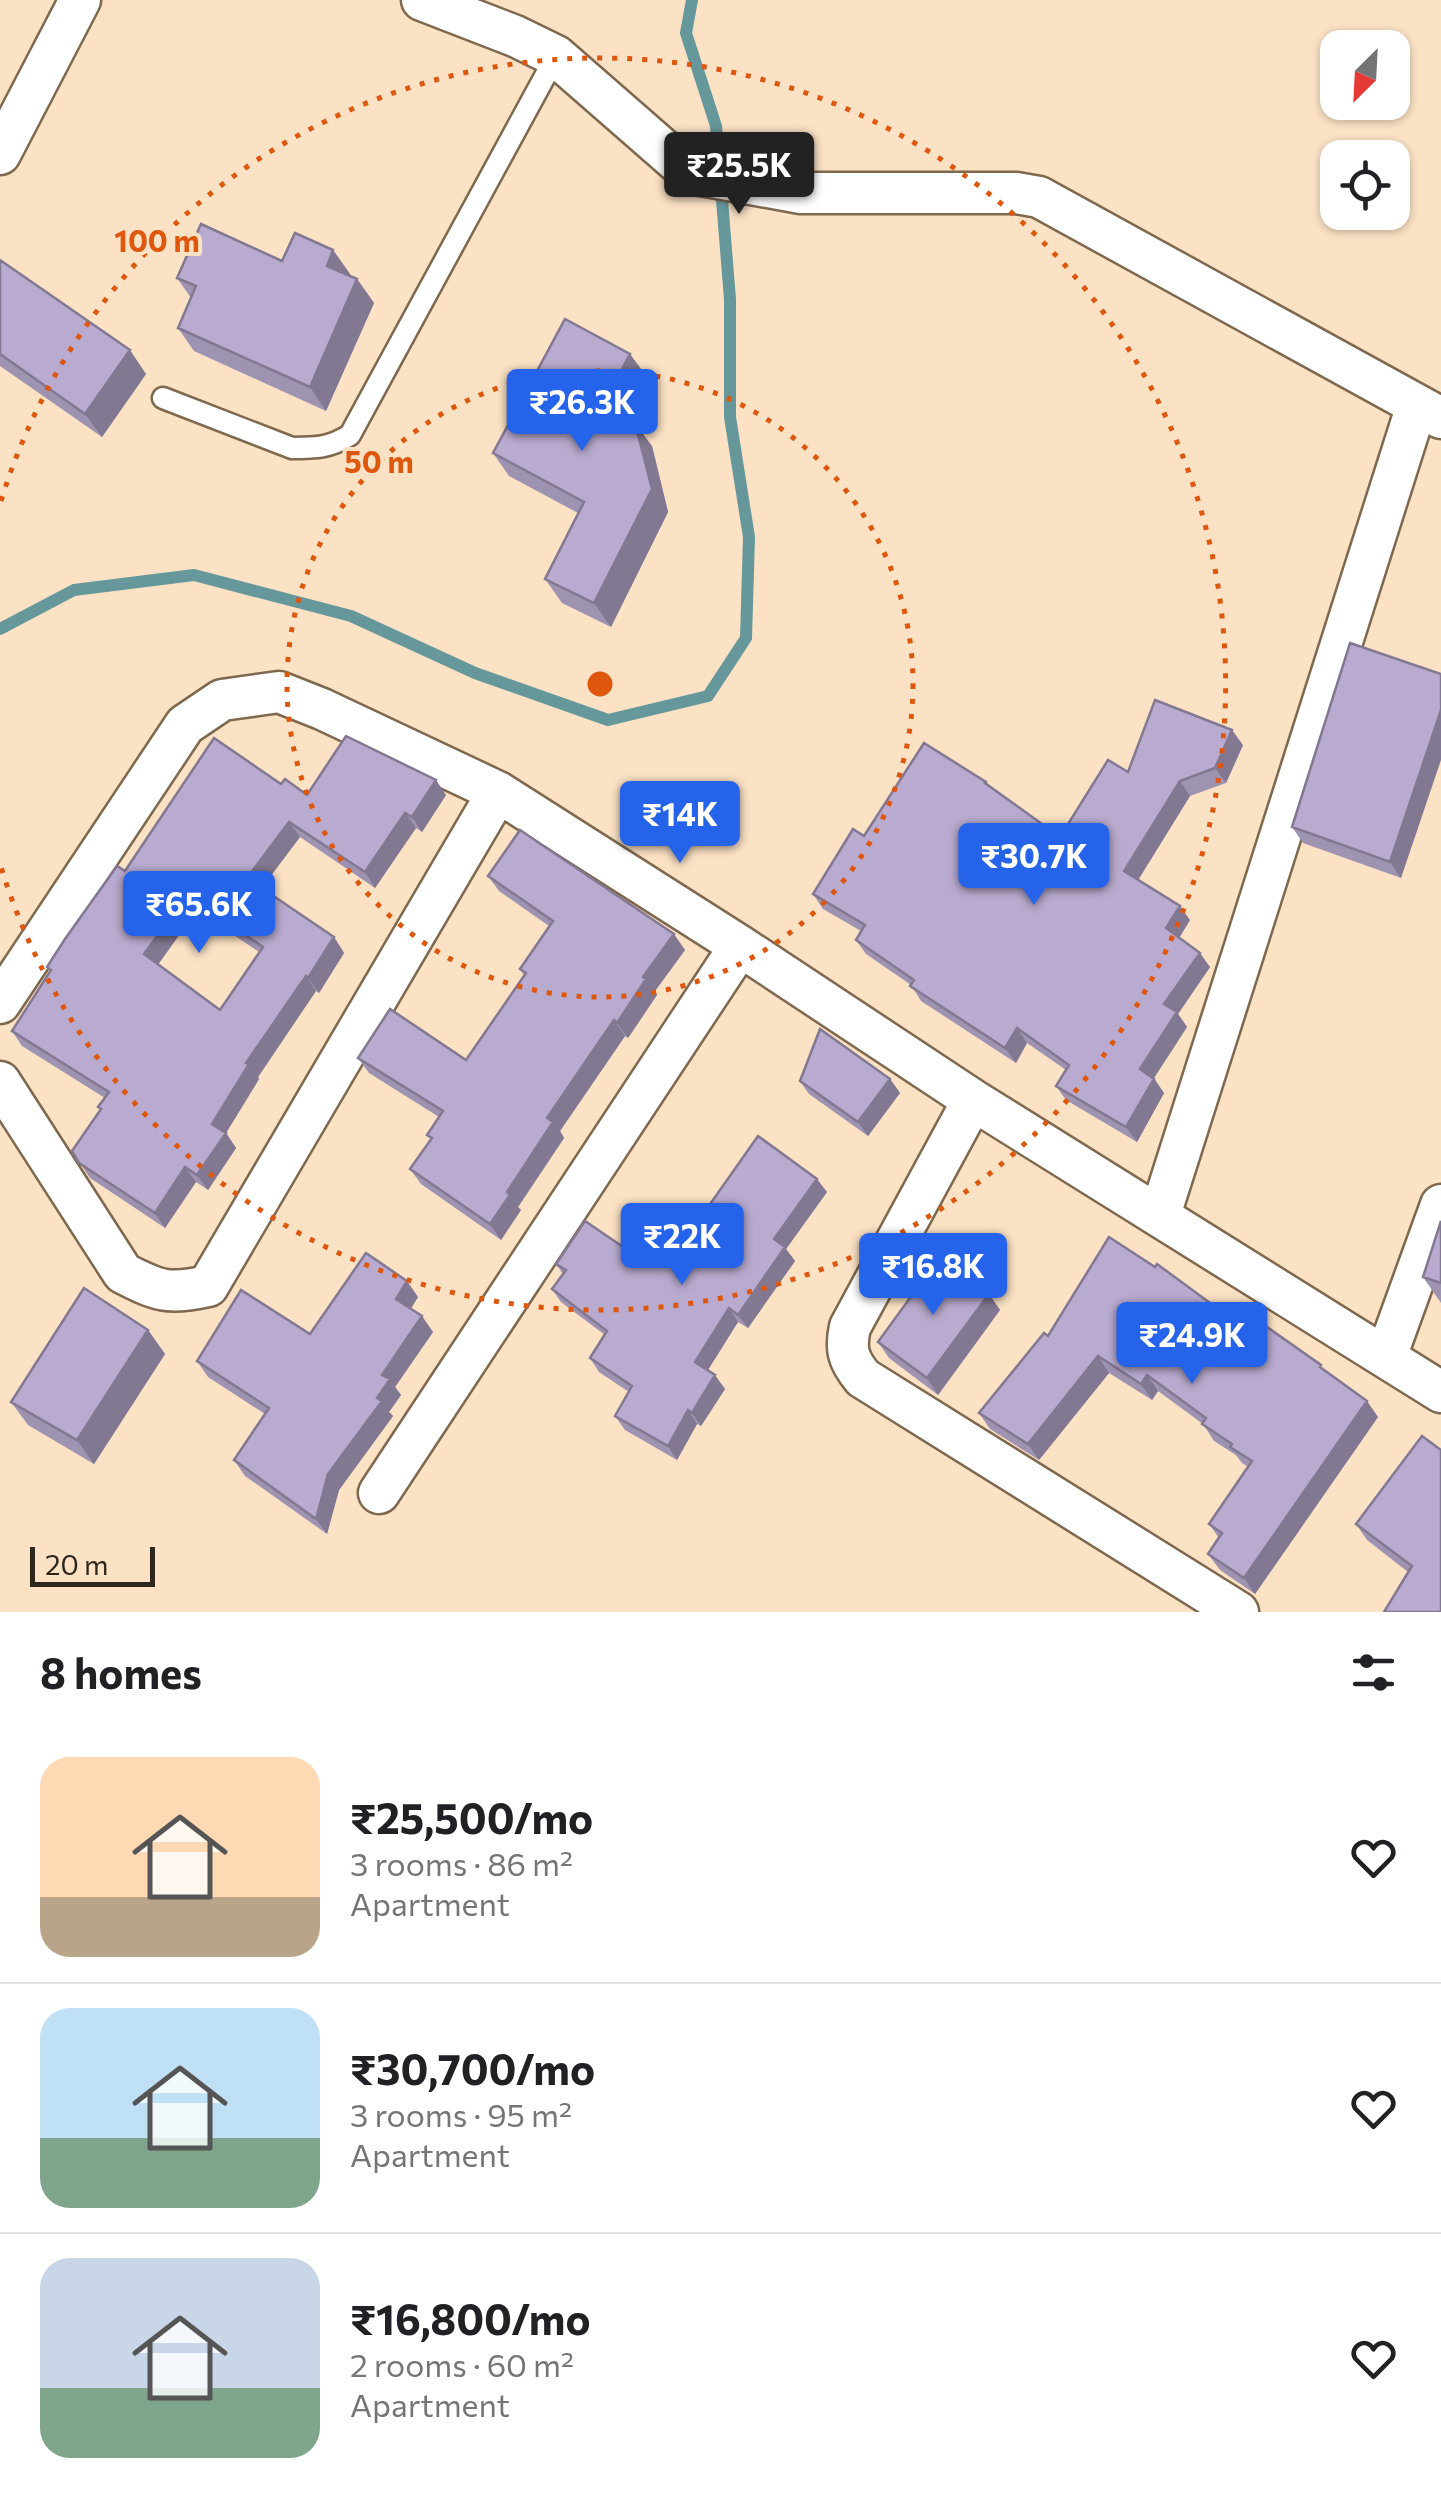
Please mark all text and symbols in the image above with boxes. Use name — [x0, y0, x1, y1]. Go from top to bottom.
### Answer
north arrow — [1320, 30, 1410, 120]
map controls — [1320, 30, 1410, 230]
pin: ₹25.5K — [658, 132, 820, 217]
button: locate — [1320, 140, 1410, 230]
text: ₹25.5K — [686, 144, 792, 184]
text: 100 m — [114, 221, 200, 258]
pin: ₹26.3K — [501, 369, 663, 454]
text: ₹26.3K — [529, 381, 635, 421]
text: 50 m — [344, 442, 414, 479]
centre of rings — [582, 666, 618, 702]
pin: ₹14K — [621, 781, 739, 866]
text: ₹14K — [642, 793, 718, 833]
pin: ₹30.7K — [953, 823, 1115, 908]
text: ₹30.7K — [980, 835, 1088, 875]
pin: ₹65.6K — [118, 871, 280, 956]
text: ₹65.6K — [145, 883, 253, 923]
pin: ₹22K — [623, 1203, 741, 1288]
text: ₹22K — [643, 1215, 721, 1255]
pin: ₹16.8K — [852, 1233, 1014, 1318]
text: ₹16.8K — [881, 1245, 985, 1285]
pin: ₹24.9K — [1111, 1302, 1273, 1387]
text: ₹24.9K — [1138, 1314, 1246, 1354]
scale bar — [30, 1542, 155, 1586]
text: 20 m — [45, 1547, 109, 1581]
icon: filters — [1346, 1645, 1401, 1700]
text: 8 homes — [40, 1646, 202, 1698]
text: ₹25,500/mo — [350, 1791, 593, 1843]
icon: home — [120, 1797, 240, 1917]
icon: heart — [1346, 1830, 1401, 1885]
text: 3 rooms · 86 m² — [350, 1843, 573, 1883]
text: Apartment — [350, 1883, 510, 1923]
text: ₹30,700/mo — [350, 2042, 595, 2094]
icon: home — [120, 2048, 240, 2168]
icon: heart — [1346, 2081, 1401, 2136]
text: 3 rooms · 95 m² — [350, 2094, 572, 2134]
text: Apartment — [350, 2134, 510, 2174]
text: ₹16,800/mo — [350, 2292, 591, 2344]
icon: home — [120, 2298, 240, 2418]
icon: heart — [1346, 2331, 1401, 2386]
text: 2 rooms · 60 m² — [350, 2344, 574, 2384]
text: Apartment — [350, 2384, 510, 2424]

